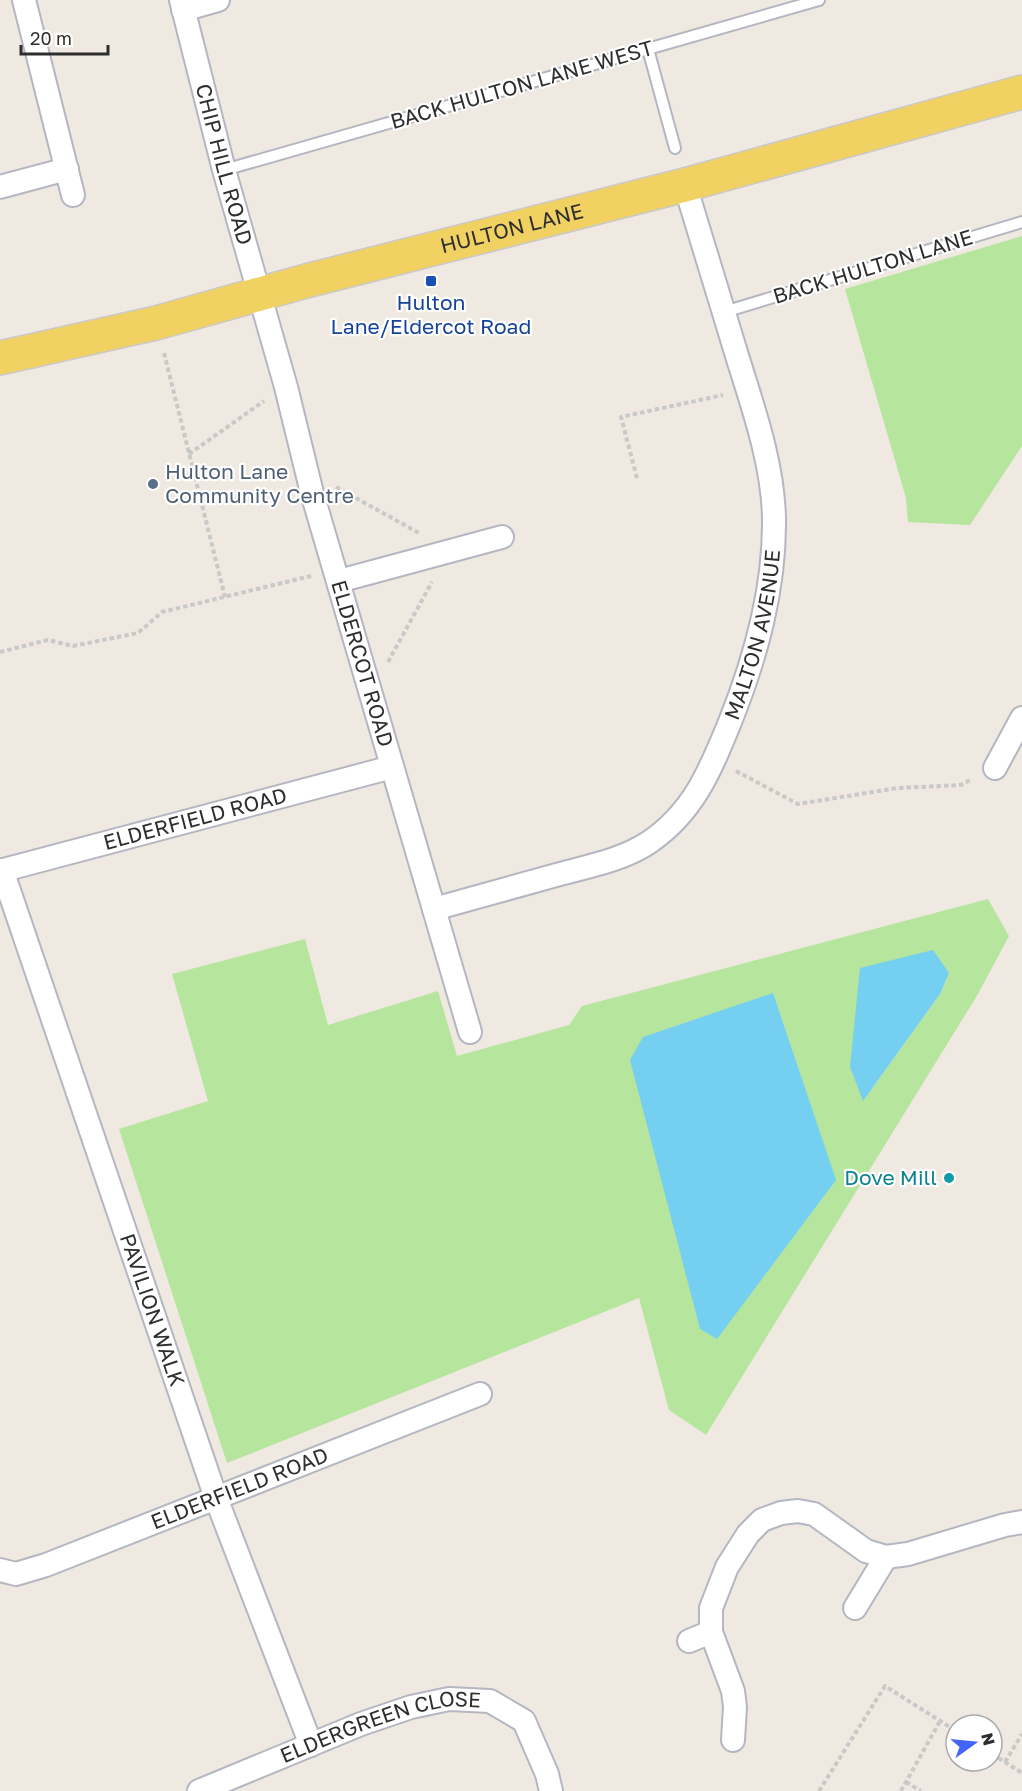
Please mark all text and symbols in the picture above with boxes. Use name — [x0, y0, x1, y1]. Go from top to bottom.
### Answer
scale bar — [21, 18, 108, 56]
text: 20 m — [30, 27, 72, 49]
street label: BACK HULTON LANE WEST — [387, 34, 656, 134]
street label: CHIP HILL ROAD — [191, 81, 259, 248]
street label: HULTON LANE — [437, 197, 586, 258]
street label: BACK HULTON LANE — [770, 223, 976, 309]
marker: Hulton Lane/Eldercot Road — [424, 274, 438, 288]
place label: Hulton Lane/Eldercot Road — [331, 289, 531, 339]
place label: Hulton Lane Community Centre — [165, 458, 354, 508]
marker: Hulton Lane Community Centre — [146, 477, 160, 491]
street label: MALTON AVENUE — [718, 549, 785, 723]
street label: ELDERCOT ROAD — [326, 577, 400, 750]
street label: ELDERFIELD ROAD — [100, 781, 289, 855]
place label: Dove Mill — [844, 1164, 937, 1190]
marker: Dove Mill — [942, 1171, 956, 1185]
street label: PAVILION WALK — [115, 1230, 191, 1390]
street label: ELDERFIELD ROAD — [147, 1441, 332, 1534]
street label: ELDERGREEN CLOSE — [276, 1684, 482, 1768]
north arrow — [944, 1713, 1004, 1773]
text: N — [977, 1731, 1000, 1748]

